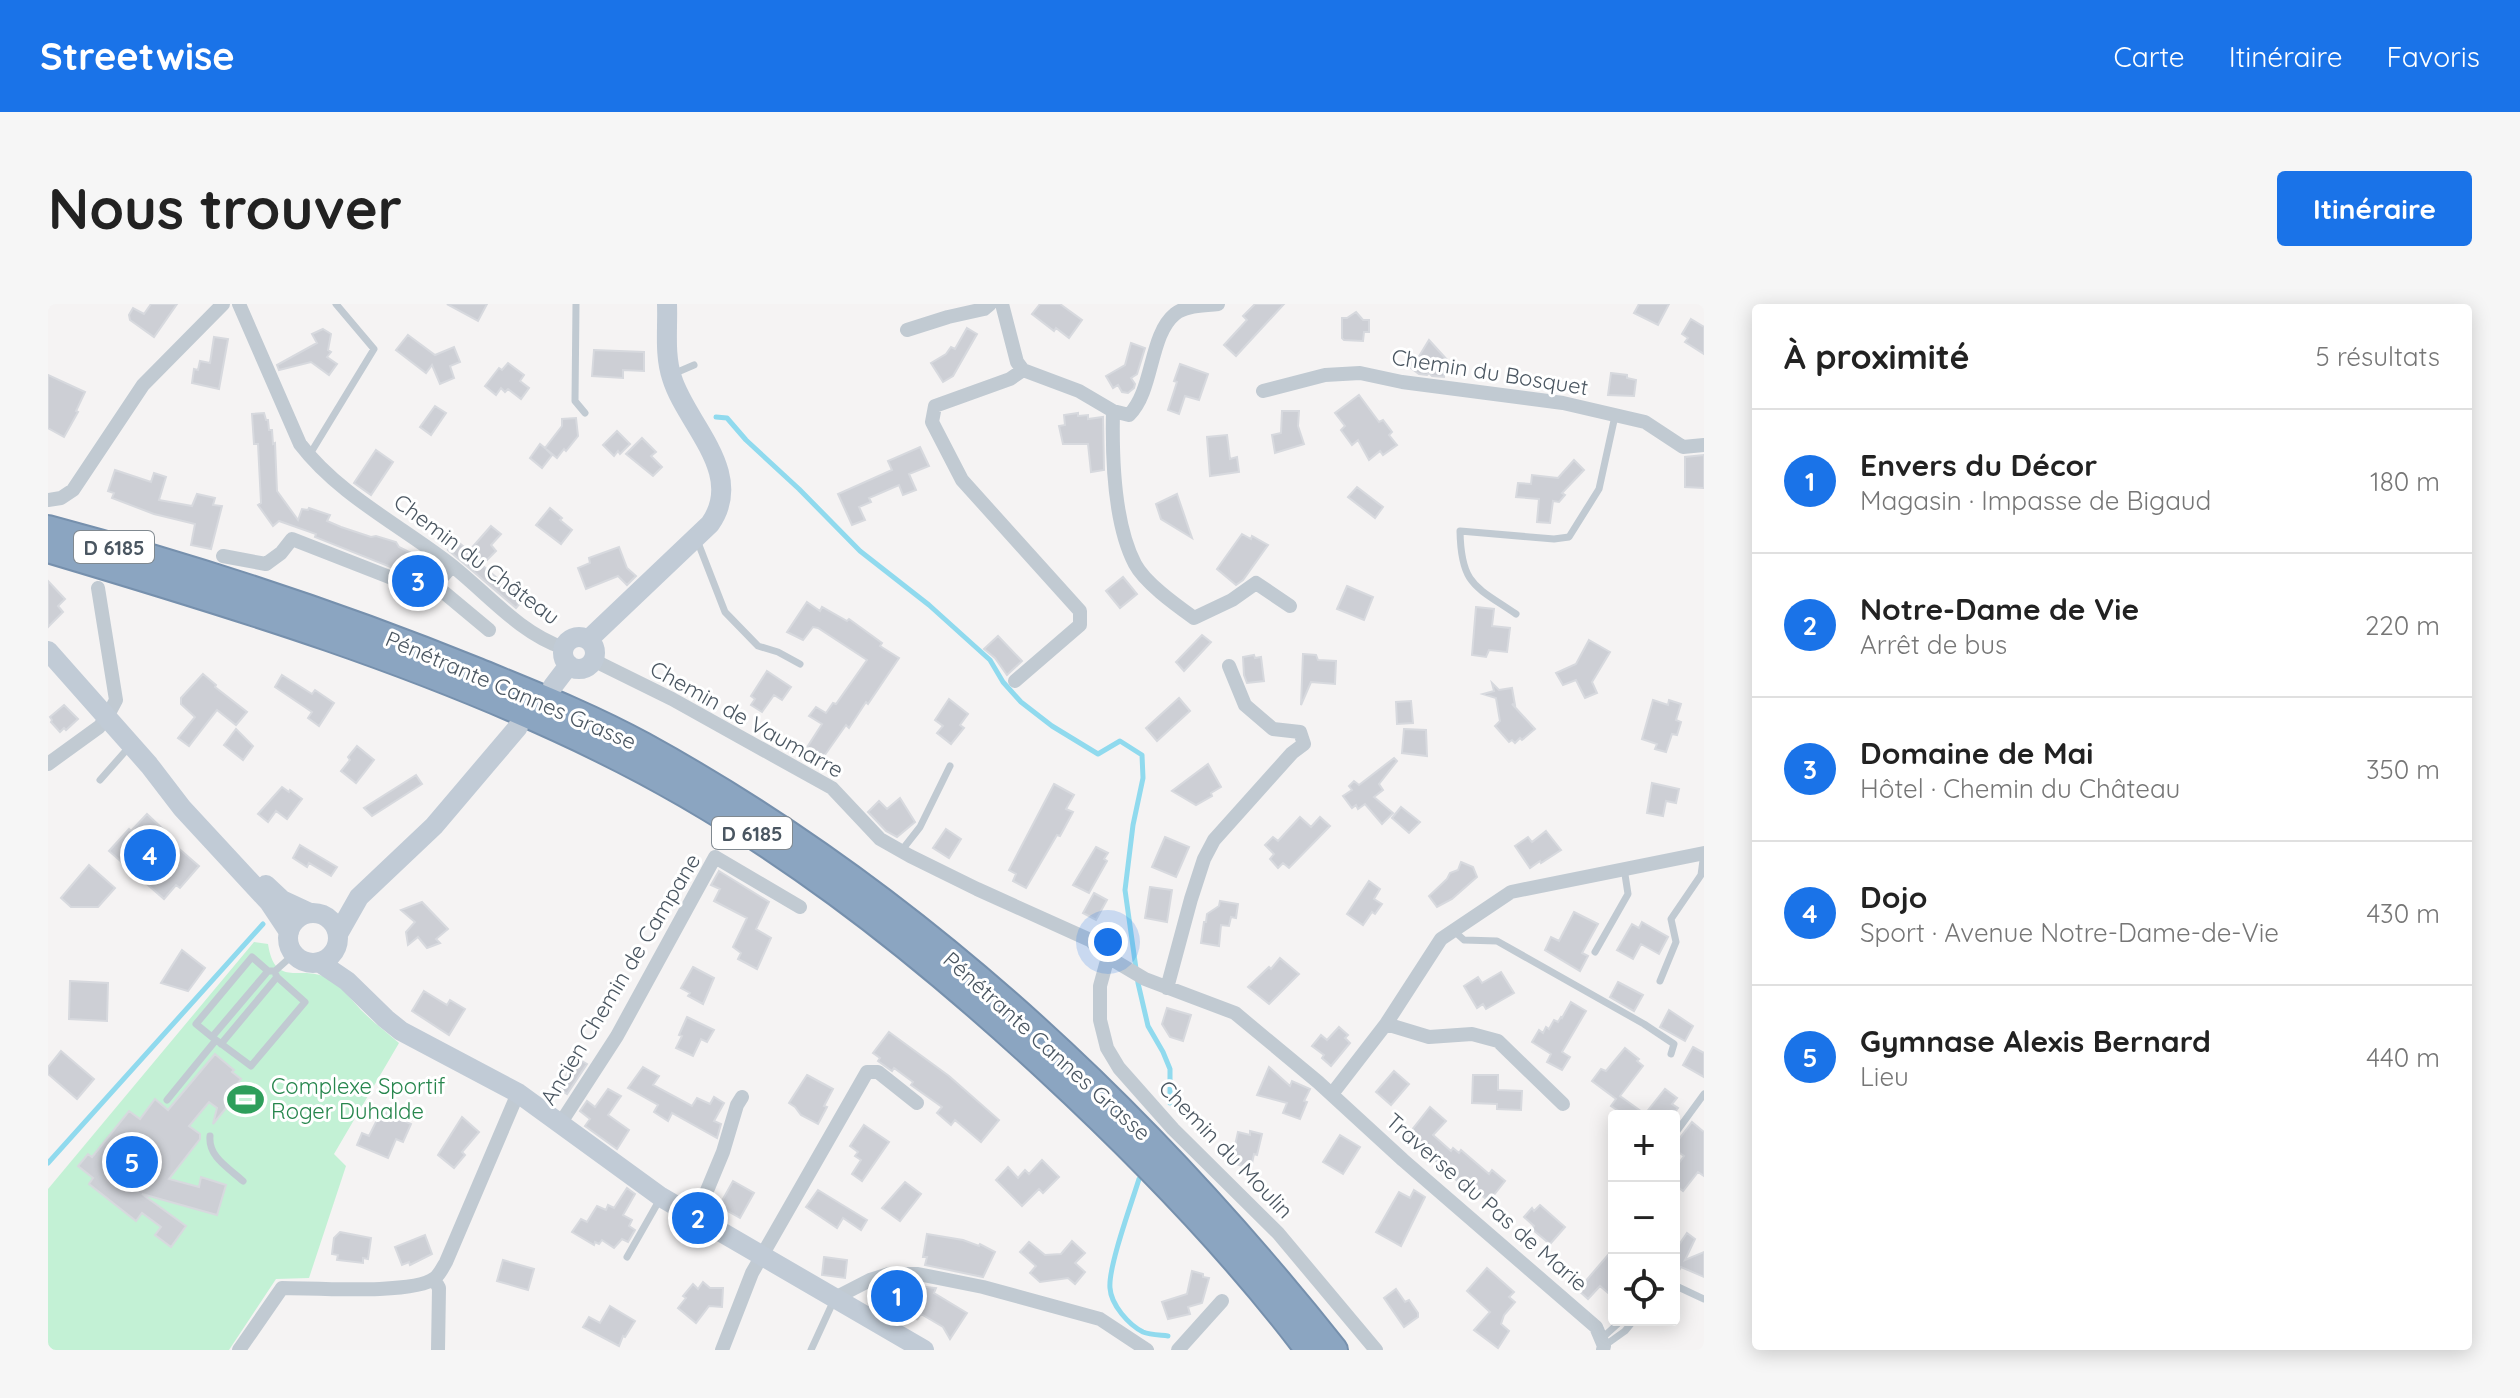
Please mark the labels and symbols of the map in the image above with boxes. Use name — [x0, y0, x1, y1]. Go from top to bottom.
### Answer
street label: Chemin du Bosquet — [1390, 343, 1590, 401]
street label: Chemin du Château — [388, 487, 566, 631]
road number: D 6185 — [74, 531, 154, 563]
pin: 3 — [392, 551, 444, 611]
street label: Pénétrante Cannes Grasse — [381, 624, 641, 756]
street label: Chemin de Vaumarre — [645, 654, 849, 784]
road number: D 6185 — [712, 817, 792, 849]
pin: 4 — [124, 825, 176, 885]
street label: Ancien Chemin de Campane — [534, 848, 706, 1110]
your location — [1088, 922, 1128, 962]
street label: Pénétrante Cannes Grasse — [937, 945, 1157, 1147]
place label: Complexe Sportif Roger Duhalde — [271, 1072, 446, 1125]
street label: Chemin du Moulin — [1153, 1074, 1299, 1224]
sports icon: Complexe Sportif Roger Duhalde — [226, 1080, 264, 1118]
street label: Traverse du Pas de Marie — [1380, 1107, 1594, 1297]
pin: 5 — [106, 1132, 158, 1192]
pin: 2 — [672, 1188, 724, 1248]
pin: 1 — [871, 1266, 923, 1326]

